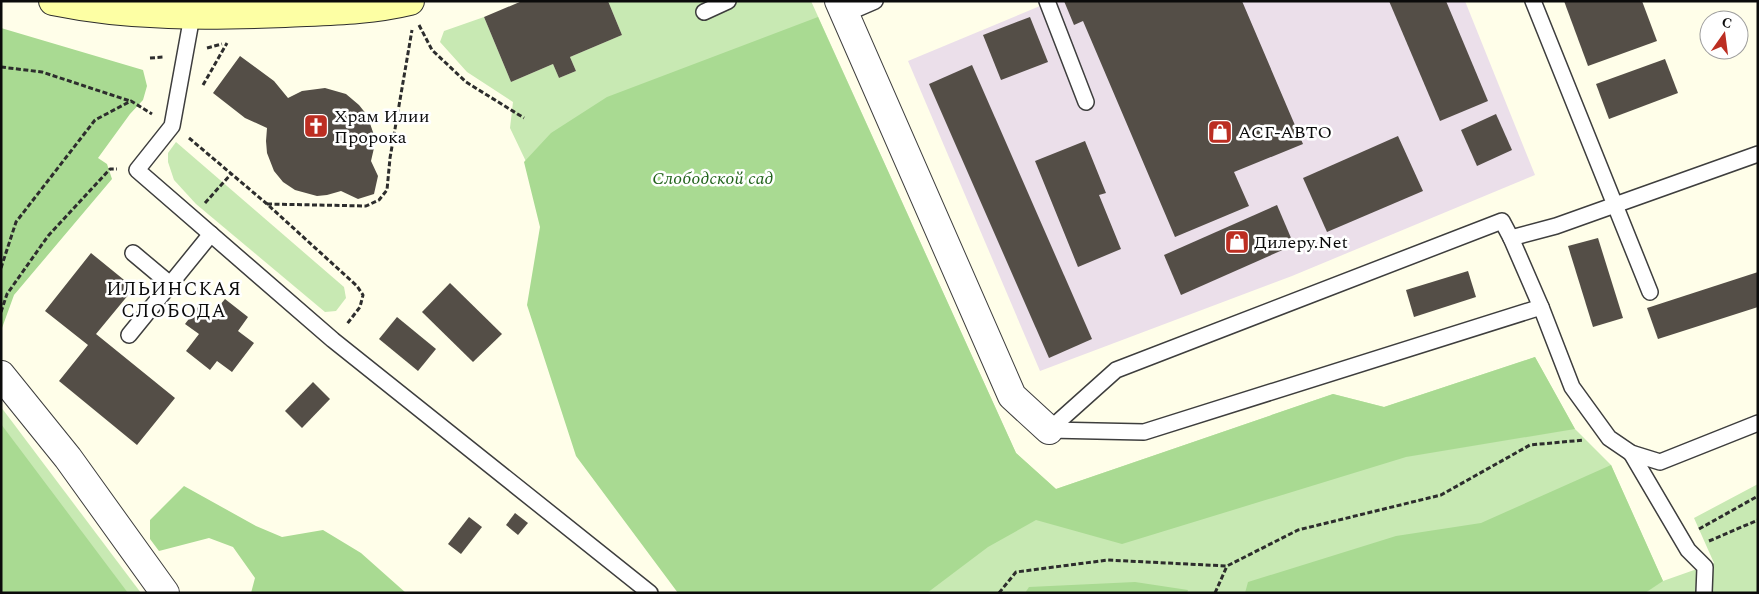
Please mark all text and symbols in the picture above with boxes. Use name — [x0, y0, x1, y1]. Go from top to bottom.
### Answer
north arrow — [1699, 10, 1749, 60]
text: С — [1720, 11, 1734, 34]
place label: Храм Илии Пророка — [334, 103, 430, 151]
church icon: Храм Илии Пророка — [303, 113, 329, 139]
shop icon: АСГ-АВТО — [1207, 119, 1233, 145]
place label: АСГ-АВТО — [1238, 119, 1332, 146]
park label: Слободской сад — [652, 165, 774, 192]
shop icon: Дилеру.Net — [1224, 229, 1250, 255]
place label: Дилеру.Net — [1254, 229, 1348, 256]
district label: ИЛЬИНСКАЯ СЛОБОДА — [106, 275, 242, 326]

